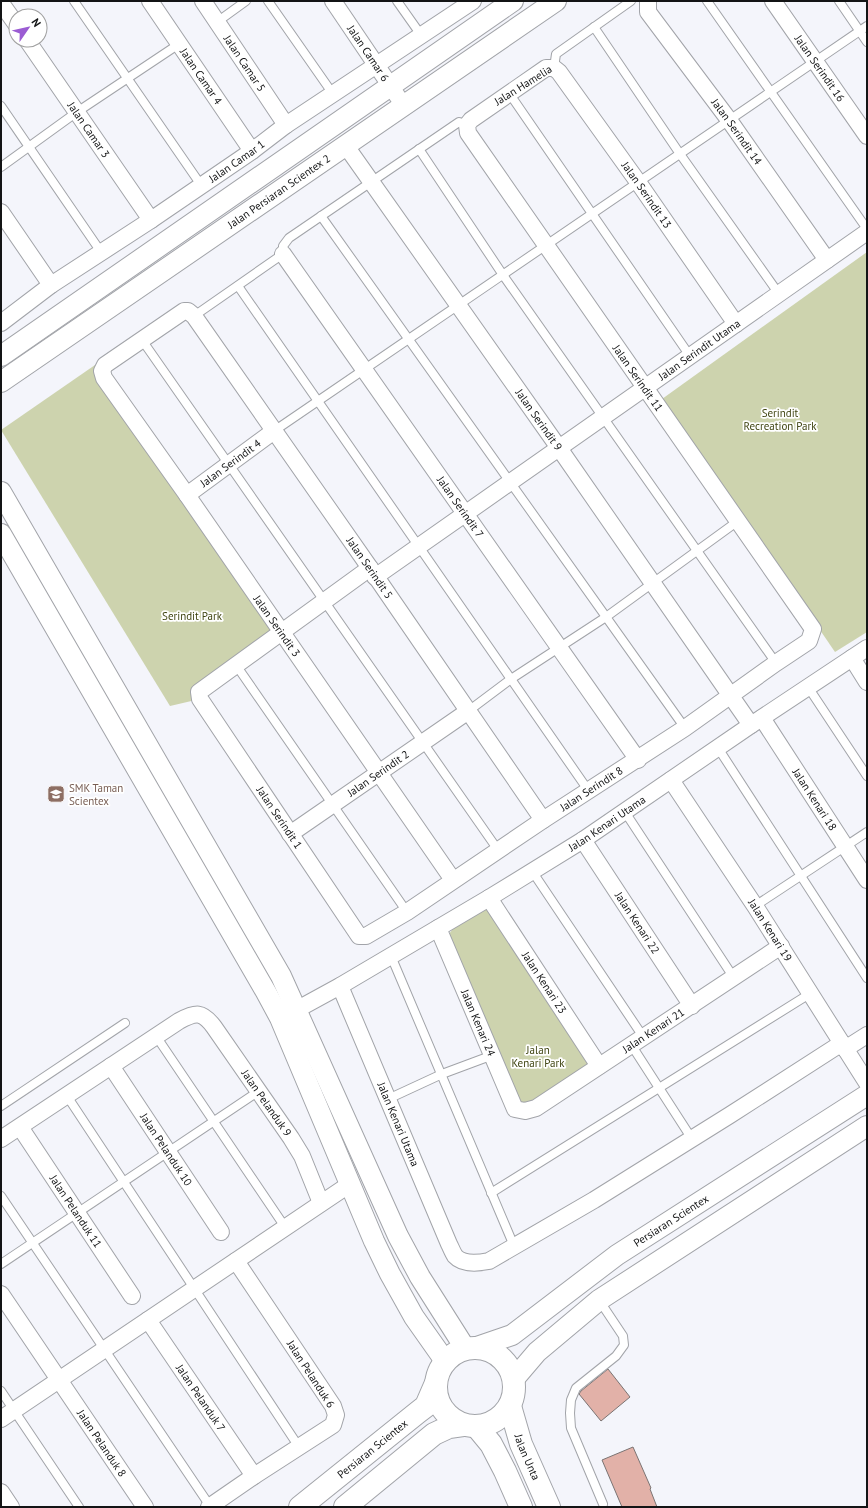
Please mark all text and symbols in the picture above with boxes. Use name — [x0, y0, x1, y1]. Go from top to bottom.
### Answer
north arrow — [8, 8, 48, 48]
text: N — [28, 15, 44, 29]
street label: Jalan Camar 6 — [344, 22, 392, 84]
street label: Jalan Serindit 16 — [791, 31, 848, 104]
street label: Jalan Camar 5 — [220, 32, 269, 94]
street label: Jalan Camar 4 — [177, 45, 225, 107]
street label: Jalan Hamelia — [491, 62, 554, 109]
street label: Jalan Serindit 14 — [708, 95, 765, 167]
street label: Jalan Camar 3 — [64, 98, 113, 160]
street label: Jalan Camar 1 — [205, 137, 267, 186]
street label: Jalan Persiaran Scientex 2 — [224, 151, 333, 232]
street label: Jalan Serindit 13 — [618, 158, 675, 231]
street label: Jalan Serindit Utama — [655, 316, 743, 384]
street label: Jalan Serindit 11 — [609, 341, 666, 414]
street label: Jalan Serindit 9 — [512, 385, 566, 453]
park label: Serindit Recreation Park — [744, 406, 817, 433]
street label: Jalan Serindit 4 — [197, 436, 264, 491]
street label: Jalan Serindit 7 — [433, 473, 487, 540]
street label: Jalan Serindit 5 — [343, 533, 396, 601]
street label: Jalan Serindit 3 — [250, 592, 303, 659]
park label: Serindit Park — [162, 609, 223, 623]
street label: Jalan Serindit 2 — [344, 747, 412, 800]
street label: Jalan Serindit 8 — [556, 763, 625, 815]
street label: Jalan Kenari 18 — [789, 765, 840, 833]
place label: SMK Taman Scientex — [69, 781, 123, 808]
street label: Jalan Serindit 1 — [253, 783, 305, 851]
school or university icon: SMK Taman Scientex — [46, 784, 66, 804]
street label: Jalan Kenari Utama — [565, 792, 648, 855]
street label: Jalan Kenari 22 — [611, 888, 663, 956]
street label: Jalan Kenari 19 — [745, 895, 795, 964]
street label: Jalan Kenari 23 — [518, 948, 570, 1016]
street label: Jalan Kenari 24 — [458, 986, 499, 1058]
street label: Jalan Kenari 21 — [619, 1005, 687, 1056]
park label: Jalan Kenari Park — [511, 1043, 565, 1070]
street label: Jalan Pelanduk 9 — [238, 1066, 295, 1139]
street label: Jalan Kenari Utama — [374, 1079, 422, 1168]
street label: Jalan Pelanduk 10 — [137, 1110, 195, 1188]
street label: Jalan Pelanduk 11 — [46, 1171, 105, 1250]
street label: Persiaran Scientex — [631, 1191, 711, 1250]
street label: Jalan Pelanduk 6 — [283, 1337, 338, 1411]
street label: Jalan Pelanduk 7 — [173, 1361, 229, 1434]
street label: Jalan Pelanduk 8 — [74, 1406, 129, 1479]
street label: Persiaran Scientex — [334, 1416, 411, 1481]
street label: Jalan Unta — [511, 1432, 543, 1482]

